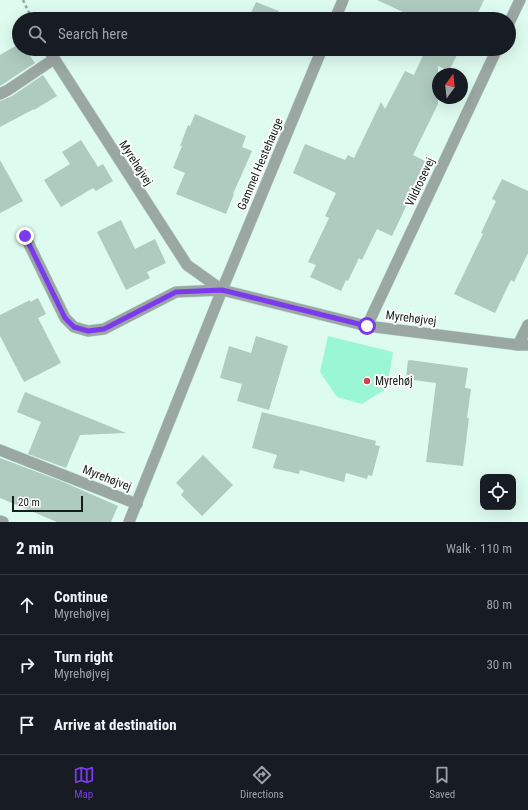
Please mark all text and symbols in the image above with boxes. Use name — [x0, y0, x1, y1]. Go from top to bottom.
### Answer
search box — [12, 12, 516, 56]
icon: search — [26, 23, 48, 45]
text: Search here — [58, 25, 128, 43]
north arrow — [432, 68, 468, 104]
street label: Gammel Hestehauge — [234, 116, 286, 212]
street label: Myrehøjvej — [116, 138, 156, 188]
street label: Vildrosevej — [403, 155, 437, 209]
route end — [16, 227, 34, 245]
street label: Myrehøjvej — [385, 308, 437, 328]
route start — [358, 317, 376, 335]
place label: Myrehøj — [375, 374, 413, 388]
marker: Myrehøj — [362, 376, 372, 386]
street label: Myrehøjvej — [81, 462, 133, 494]
map controls — [480, 474, 516, 510]
button: locate — [480, 474, 516, 510]
scale bar — [12, 494, 83, 513]
text: 20 m — [18, 496, 40, 509]
text: 2 min — [16, 538, 54, 558]
text: Walk · 110 m — [446, 541, 512, 556]
text: Continue — [54, 588, 108, 606]
icon: ahead — [16, 594, 38, 616]
text: 80 m — [486, 597, 512, 612]
text: Myrehøjvej — [54, 606, 109, 621]
text: Turn right — [54, 648, 113, 666]
icon: right — [16, 654, 38, 676]
text: 30 m — [486, 657, 512, 672]
text: Myrehøjvej — [54, 666, 109, 681]
icon: arrive — [16, 714, 38, 736]
text: Arrive at destination — [54, 716, 177, 734]
tab: Map — [73, 764, 95, 801]
tab: Directions — [240, 764, 284, 801]
tab: Saved — [429, 764, 455, 801]

